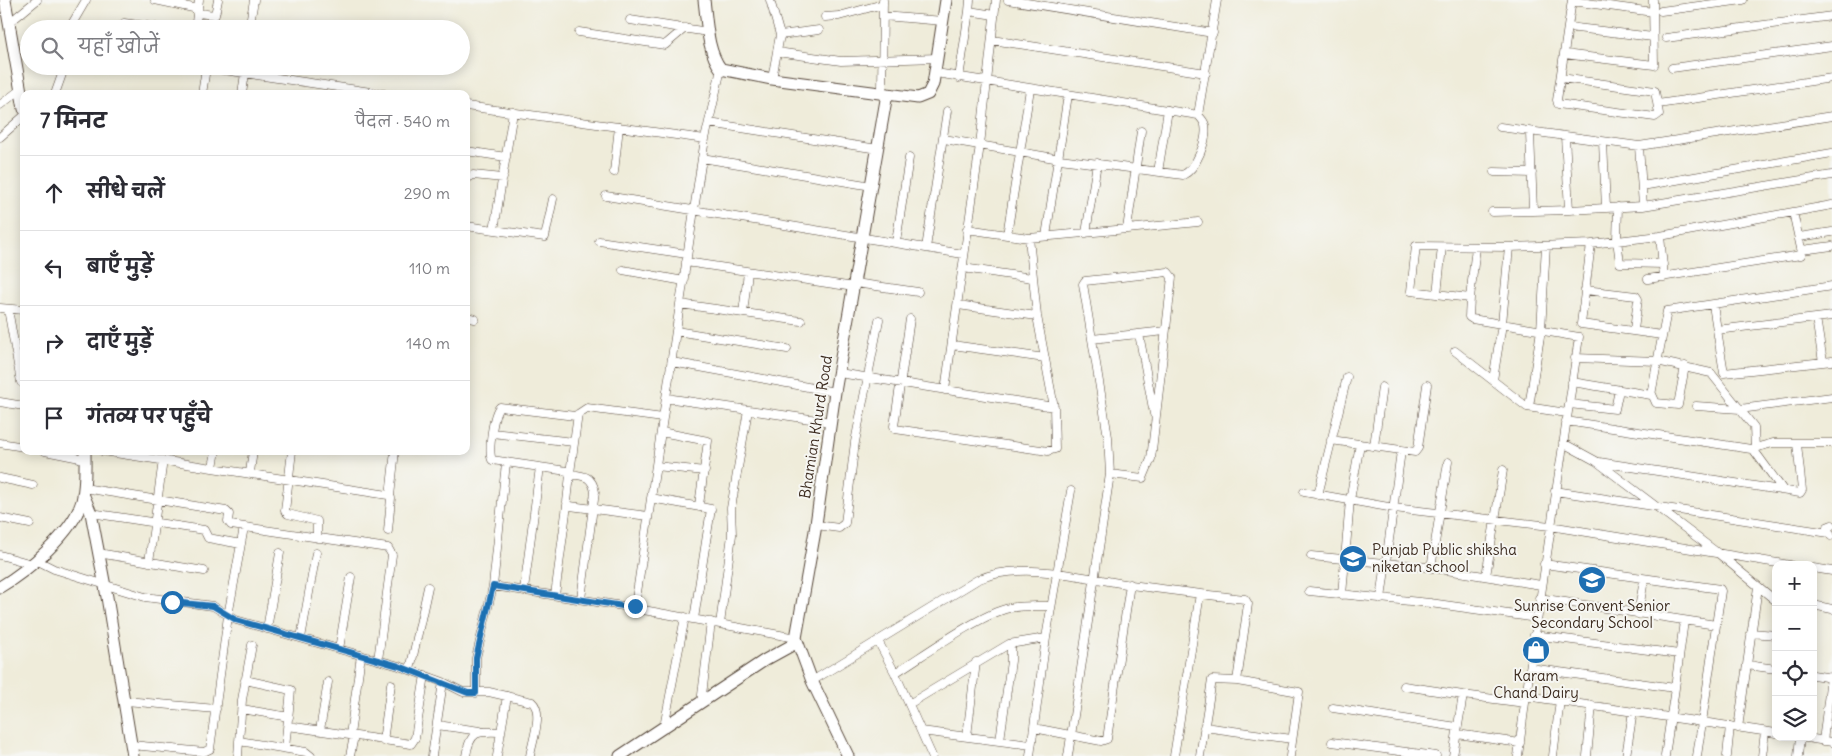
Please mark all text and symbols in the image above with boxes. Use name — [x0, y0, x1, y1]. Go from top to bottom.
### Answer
search box — [20, 20, 470, 75]
icon: search — [38, 34, 66, 62]
text: यहाँ खोजें — [78, 34, 159, 58]
text: 7 मिनट — [40, 107, 106, 134]
text: पैदल · 540 m — [355, 111, 450, 131]
icon: ahead — [40, 179, 68, 207]
text: सीधे चलें — [87, 179, 164, 203]
text: 290 m — [404, 183, 450, 203]
icon: left — [40, 254, 68, 282]
text: बाएँ मुड़ें — [87, 254, 153, 278]
text: 110 m — [409, 258, 450, 278]
icon: right — [40, 329, 68, 357]
text: दाएँ मुड़ें — [87, 329, 153, 353]
text: 140 m — [406, 333, 450, 353]
street label: Bhamian Khurd Road — [795, 354, 836, 500]
icon: arrive — [40, 404, 68, 432]
text: गंतव्य पर पहुँचे — [87, 404, 212, 428]
place label: Punjab Public shiksha niketan school — [1372, 540, 1517, 576]
school or university icon: Punjab Public shiksha niketan school — [1338, 544, 1368, 574]
map controls — [1772, 561, 1817, 741]
button: + — [1772, 561, 1817, 606]
school or university icon: Sunrise Convent Senior Secondary School — [1577, 565, 1607, 595]
route start — [161, 591, 184, 614]
route end — [624, 595, 647, 618]
place label: Sunrise Convent Senior Secondary School — [1514, 596, 1670, 632]
button: − — [1772, 606, 1817, 651]
shop icon: Karam Chand Dairy — [1521, 635, 1551, 665]
button: locate — [1772, 651, 1817, 696]
place label: Karam Chand Dairy — [1493, 666, 1579, 702]
button: layers — [1772, 696, 1817, 741]

